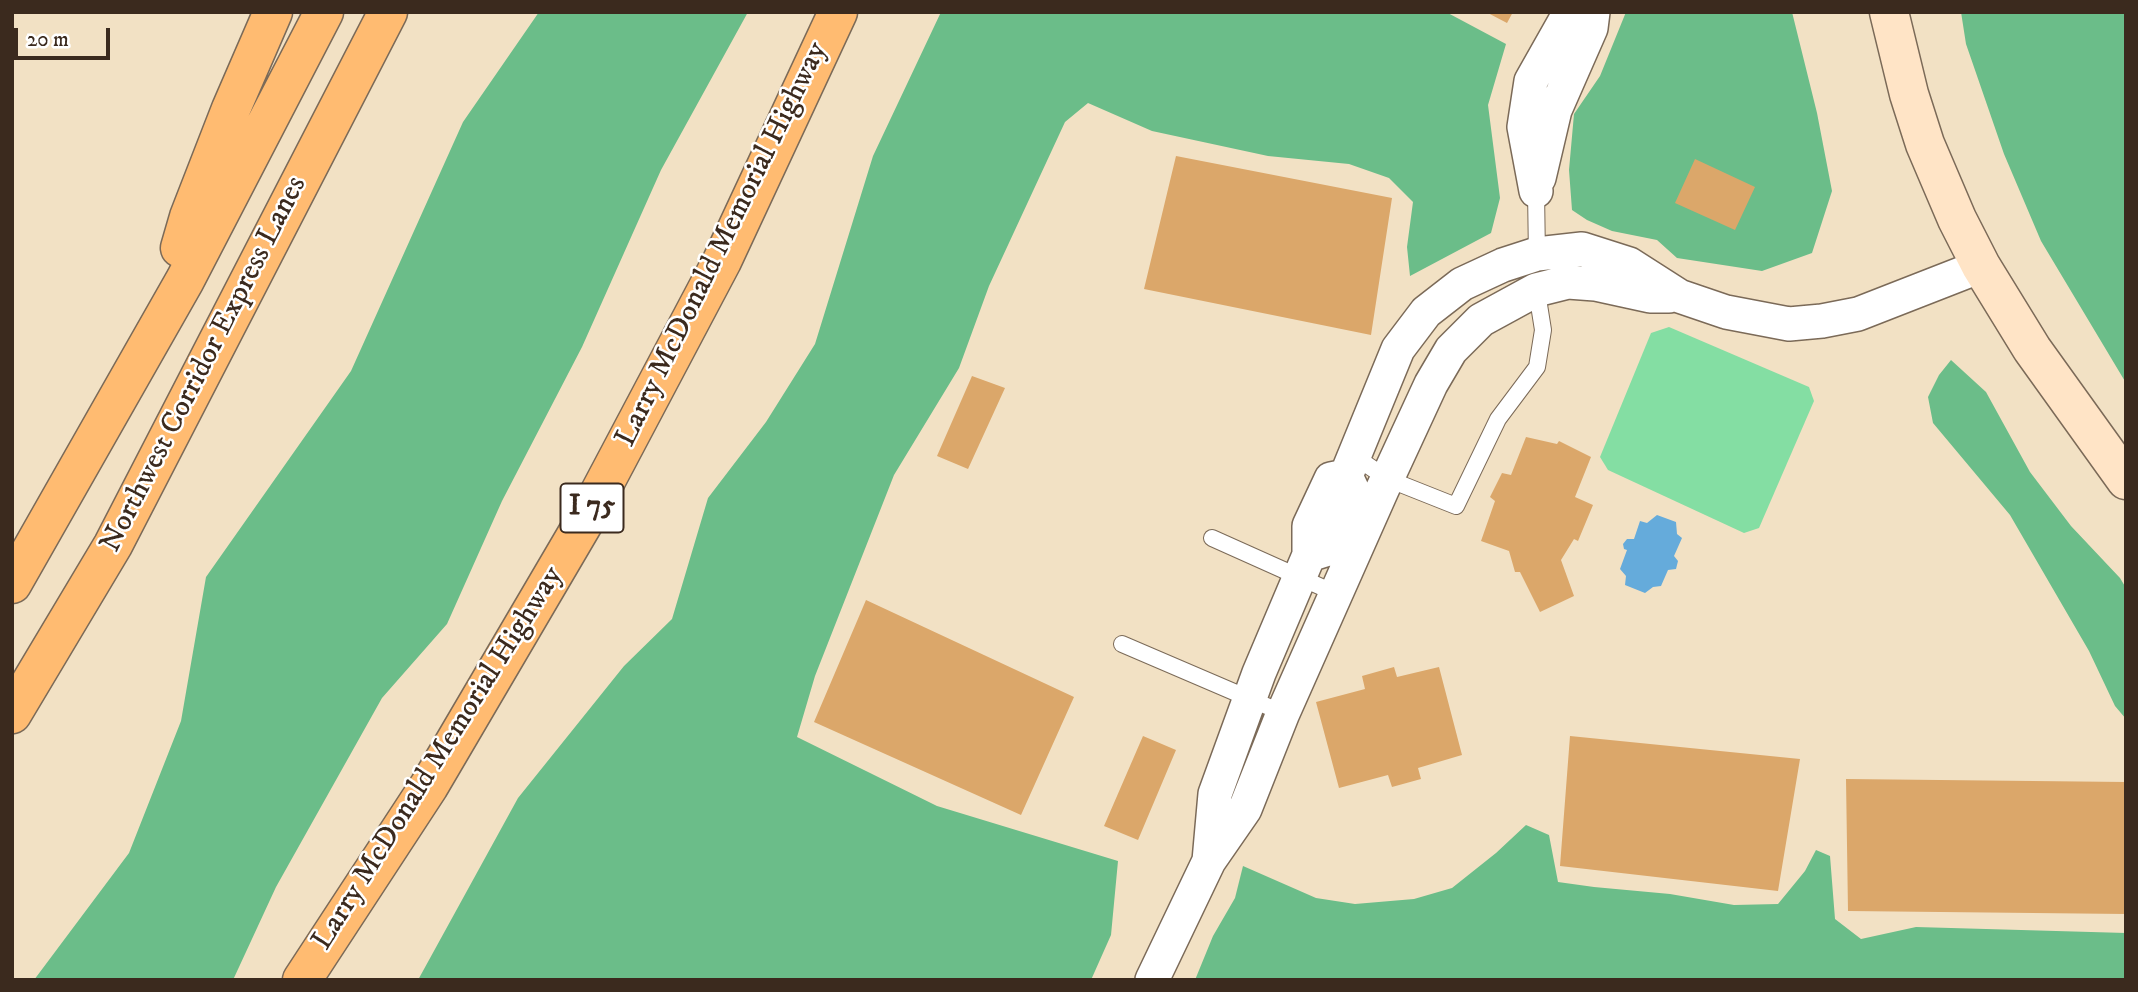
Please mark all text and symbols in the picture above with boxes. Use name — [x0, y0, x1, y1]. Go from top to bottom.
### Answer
scale bar — [18, 14, 114, 58]
text: 20 m — [27, 27, 69, 53]
street label: Larry McDonald Memorial Highway — [609, 37, 837, 453]
street label: Northwest Corridor Express Lanes — [94, 171, 316, 559]
road number: I 75 — [560, 484, 624, 532]
street label: Larry McDonald Memorial Highway — [306, 561, 572, 957]

